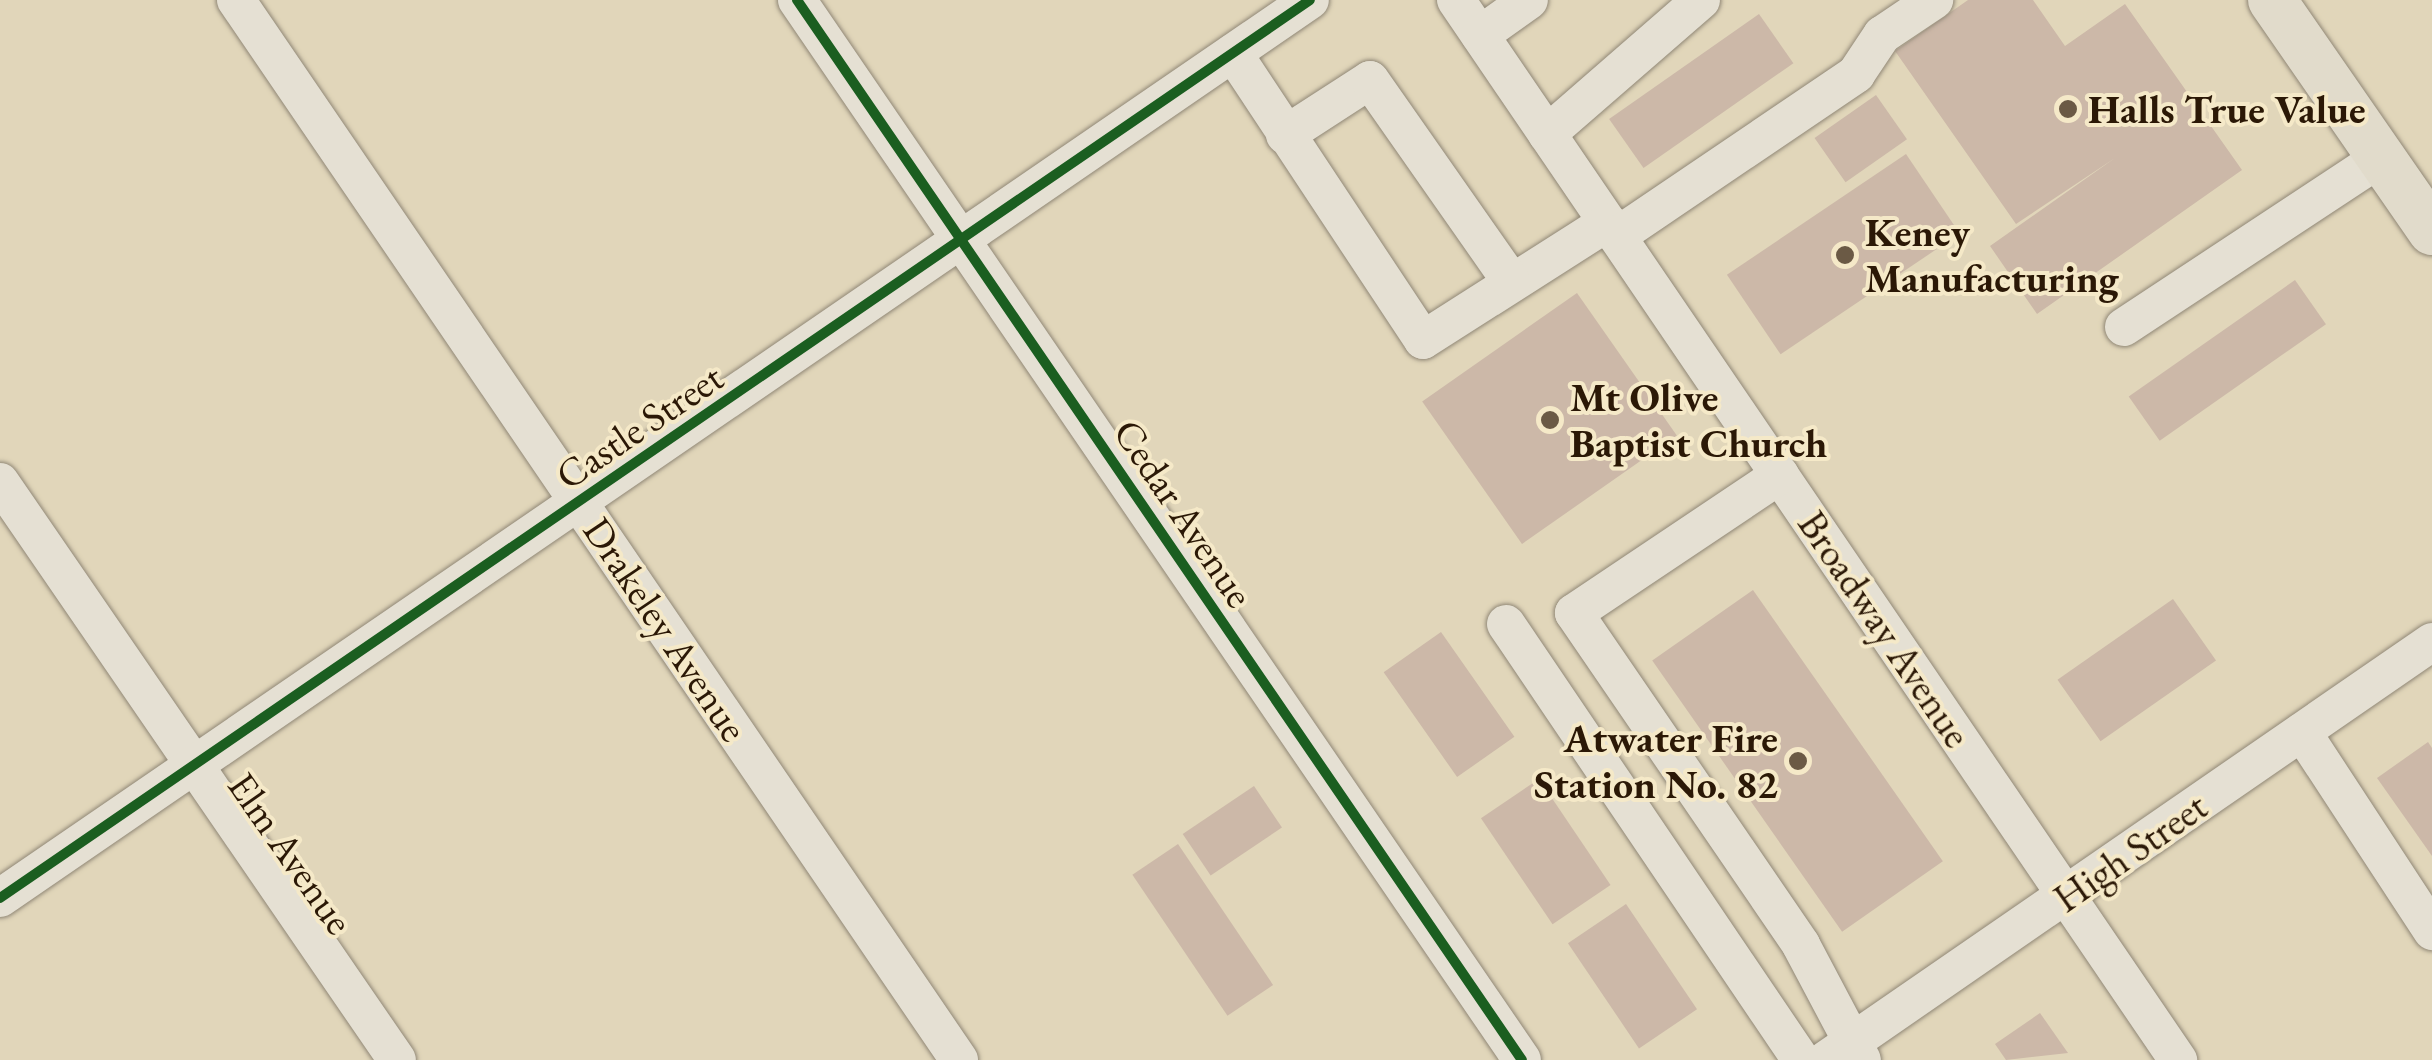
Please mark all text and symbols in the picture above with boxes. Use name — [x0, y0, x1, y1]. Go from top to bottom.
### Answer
place label: Halls True Value — [2088, 85, 2366, 133]
marker: Halls True Value — [2057, 98, 2079, 120]
place label: Keney Manufacturing — [1865, 208, 2119, 302]
marker: Keney Manufacturing — [1834, 244, 1856, 266]
street label: Castle Street — [546, 353, 732, 499]
place label: Mt Olive Baptist Church — [1570, 373, 1827, 467]
marker: Mt Olive Baptist Church — [1539, 409, 1561, 431]
street label: Cedar Avenue — [1104, 410, 1264, 616]
street label: Broadway Avenue — [1788, 502, 1982, 756]
street label: Drakeley Avenue — [574, 508, 758, 750]
place label: Atwater Fire Station No. 82 — [1534, 714, 1778, 808]
marker: Atwater Fire Station No. 82 — [1787, 750, 1809, 772]
street label: Elm Avenue — [218, 763, 364, 943]
street label: High Street — [2044, 782, 2216, 922]

